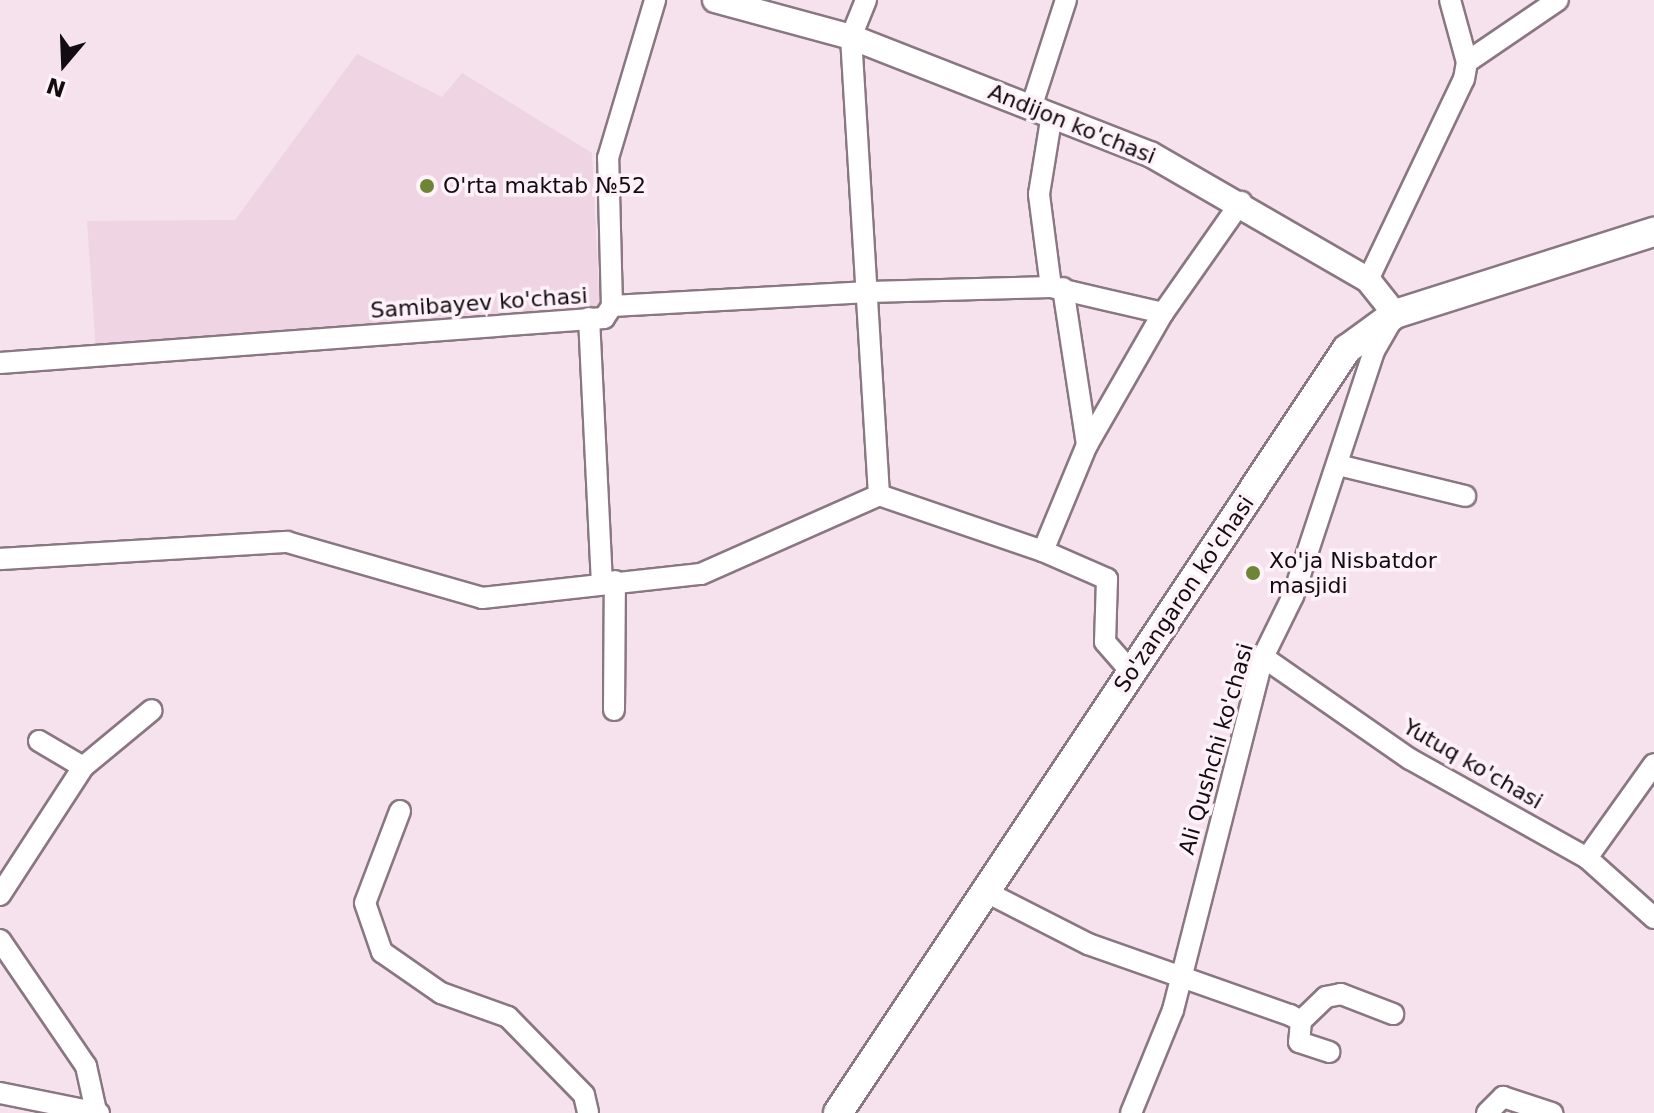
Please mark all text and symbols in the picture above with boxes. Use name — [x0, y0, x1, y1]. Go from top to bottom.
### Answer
north arrow — [24, 24, 104, 104]
text: N — [43, 72, 69, 102]
street label: Andijon ko'chasi — [984, 78, 1160, 170]
place label: O'rta maktab №52 — [443, 173, 646, 199]
marker: O'rta maktab №52 — [418, 177, 436, 195]
street label: Samibayev ko'chasi — [370, 282, 588, 324]
street label: So'zangaron ko'chasi — [1108, 491, 1260, 697]
place label: Xo'ja Nisbatdor masjidi — [1269, 547, 1437, 598]
marker: Xo'ja Nisbatdor masjidi — [1244, 564, 1262, 582]
street label: Ali Qushchi ko'chasi — [1173, 640, 1259, 858]
street label: Yutuq ko'chasi — [1398, 713, 1548, 815]

